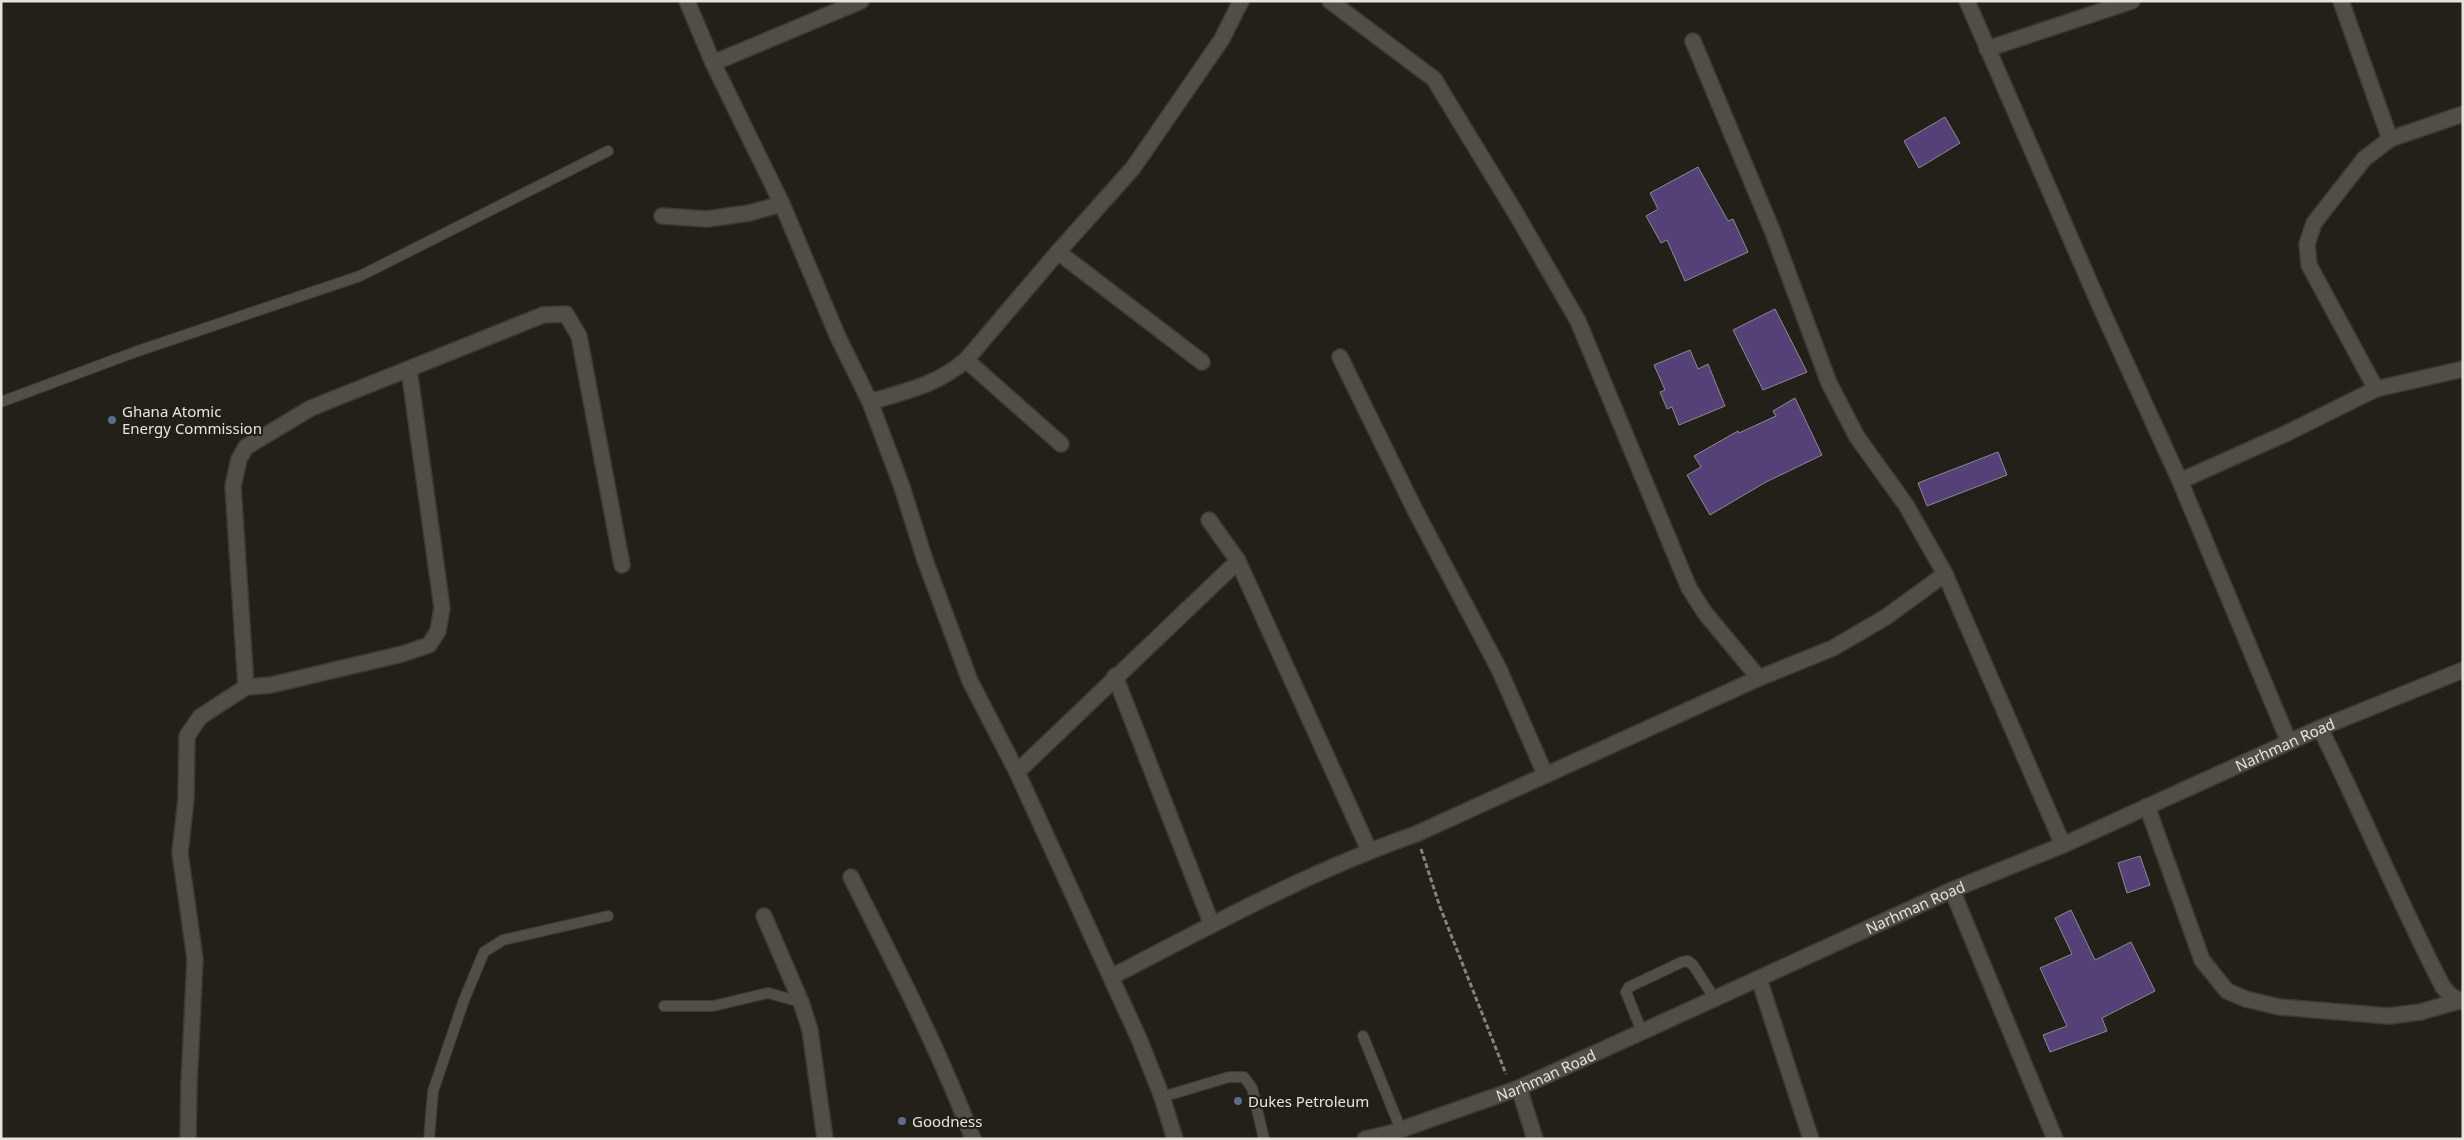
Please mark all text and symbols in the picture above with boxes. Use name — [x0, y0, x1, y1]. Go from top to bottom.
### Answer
place label: Ghana Atomic Energy Commission — [122, 401, 262, 438]
marker: Ghana Atomic Energy Commission — [106, 414, 118, 426]
street label: Narhman Road — [2232, 713, 2338, 775]
street label: Narhman Road — [1862, 876, 1968, 938]
street label: Narhman Road — [1493, 1044, 1599, 1105]
place label: Dukes Petroleum — [1248, 1091, 1369, 1111]
marker: Dukes Petroleum — [1232, 1095, 1244, 1107]
place label: Goodness — [912, 1111, 982, 1131]
marker: Goodness — [896, 1115, 908, 1127]

